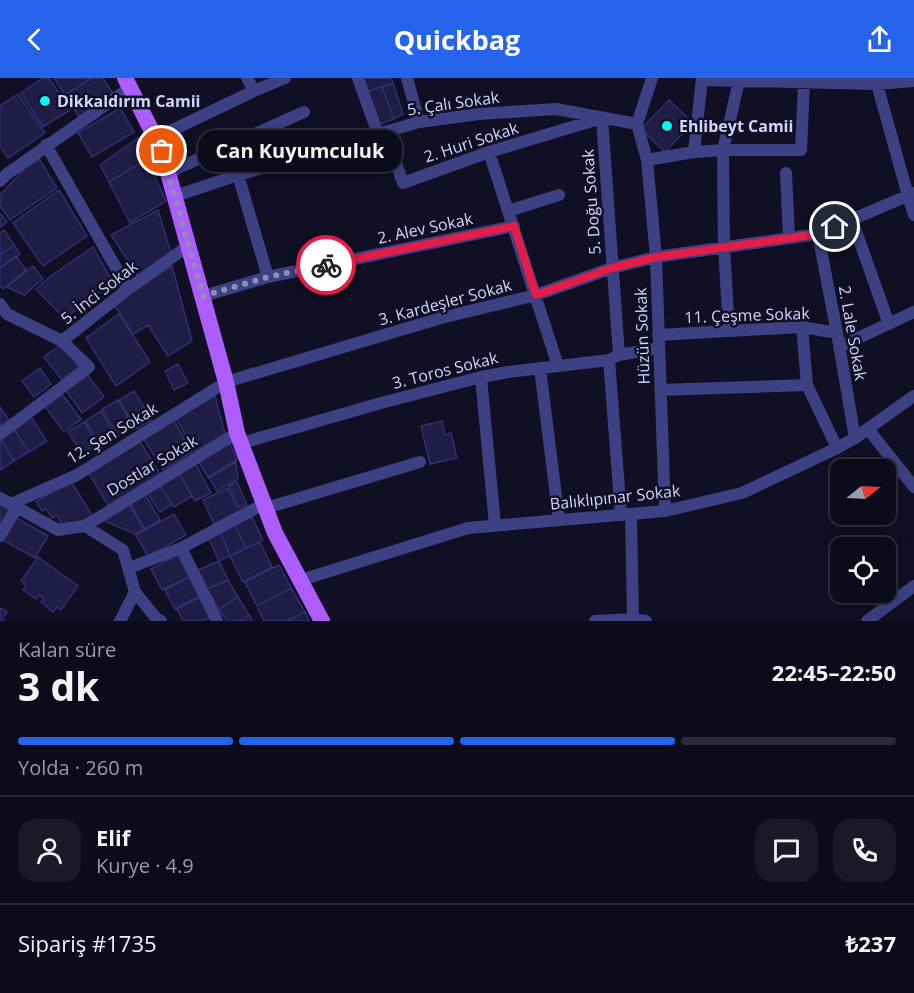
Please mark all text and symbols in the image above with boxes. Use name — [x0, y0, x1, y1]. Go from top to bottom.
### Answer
text: Quickbag — [394, 21, 520, 58]
icon: back — [18, 23, 51, 56]
icon: share — [863, 23, 896, 56]
street label: 5. Çalı Sokak — [406, 86, 501, 120]
place label: Dikkaldırım Camii — [57, 90, 200, 112]
marker: Dikkaldırım Camii — [38, 94, 52, 108]
place label: Ehlibeyt Camii — [679, 115, 793, 137]
street label: 2. Huri Sokak — [421, 116, 522, 168]
marker: Ehlibeyt Camii — [660, 119, 674, 133]
pin — [136, 125, 187, 176]
callout: Can Kuyumculuk — [198, 130, 402, 172]
icon: bag — [145, 134, 178, 167]
text: Can Kuyumculuk — [216, 137, 384, 164]
street label: 5. Doğu Sokak — [576, 148, 606, 255]
pin — [809, 201, 860, 252]
street label: 2. Alev Sokak — [375, 207, 475, 249]
icon: home — [818, 210, 851, 243]
courier — [296, 235, 356, 295]
icon: bike — [310, 249, 343, 282]
street label: 5. İnci Sokak — [56, 255, 142, 329]
street label: 3. Kardeşler Sokak — [376, 273, 515, 330]
street label: 2. Lale Sokak — [834, 284, 872, 383]
street label: Hüzün Sokak — [629, 287, 655, 385]
street label: 11. Çeşme Sokak — [684, 302, 811, 328]
street label: 3. Toros Sokak — [390, 346, 501, 394]
street label: 12. Şen Sokak — [62, 397, 162, 469]
street label: Dostlar Sokak — [102, 429, 202, 501]
north arrow — [830, 459, 896, 525]
map controls — [830, 459, 896, 603]
street label: Balıklıpınar Sokak — [549, 479, 682, 515]
button: locate — [830, 537, 896, 603]
text: Kalan süre — [18, 636, 116, 663]
text: 22:45–22:50 — [772, 657, 896, 687]
text: 3 dk — [18, 659, 99, 712]
text: Yolda · 260 m — [18, 754, 143, 781]
button: person — [18, 819, 81, 882]
button: chat — [755, 819, 818, 882]
button: phone — [833, 819, 896, 882]
text: Elif — [96, 822, 130, 852]
text: Kurye · 4.9 — [96, 852, 194, 879]
text: Sipariş #1735 — [18, 928, 157, 958]
text: ₺237 — [846, 928, 896, 958]

